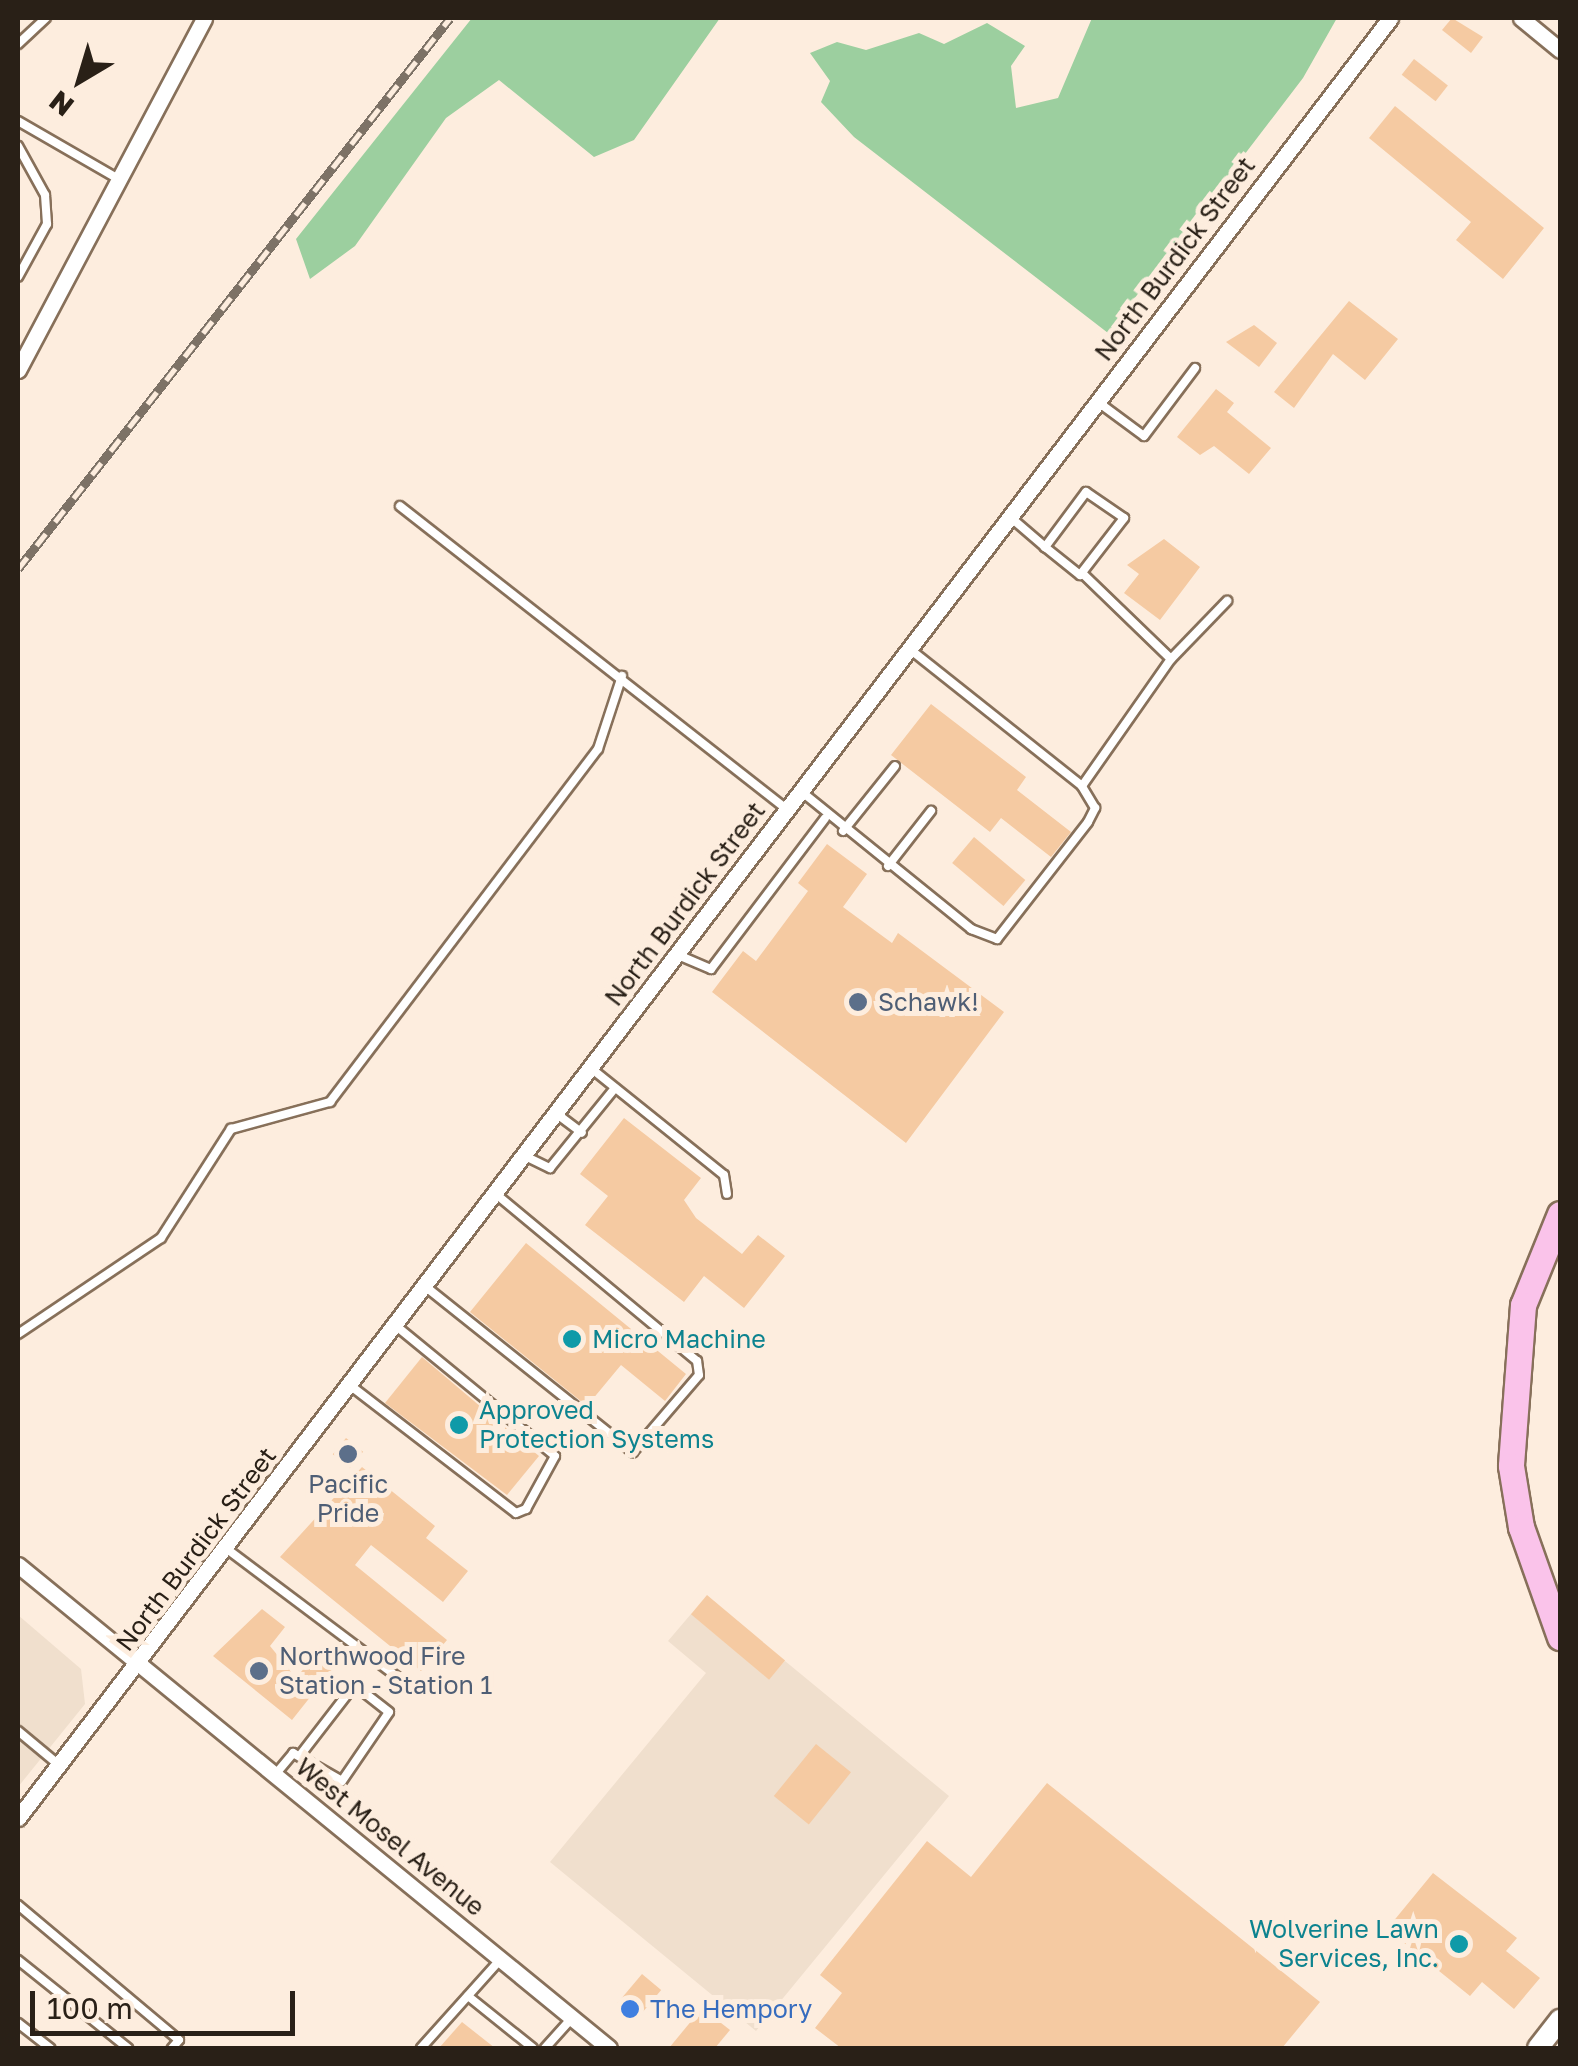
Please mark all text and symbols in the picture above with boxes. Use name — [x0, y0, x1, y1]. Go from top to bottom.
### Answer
north arrow — [30, 30, 130, 130]
text: N — [43, 84, 80, 124]
street label: North Burdick Street — [1089, 151, 1261, 367]
street label: North Burdick Street — [599, 796, 771, 1012]
place label: Schawk! — [878, 987, 979, 1017]
marker: Schawk! — [847, 991, 869, 1013]
place label: Micro Machine — [592, 1324, 766, 1354]
marker: Micro Machine — [561, 1328, 583, 1350]
place label: Approved Protection Systems — [479, 1396, 714, 1455]
marker: Approved Protection Systems — [448, 1414, 470, 1436]
street label: North Burdick Street — [110, 1441, 282, 1657]
marker: Pacific Pride — [337, 1443, 359, 1465]
place label: Pacific Pride — [308, 1470, 388, 1529]
place label: Northwood Fire Station - Station 1 — [279, 1642, 492, 1701]
marker: Northwood Fire Station - Station 1 — [248, 1660, 270, 1682]
street label: West Mosel Avenue — [290, 1752, 490, 1922]
place label: Wolverine Lawn Services, Inc. — [1249, 1915, 1439, 1974]
marker: Wolverine Lawn Services, Inc. — [1448, 1933, 1470, 1955]
scale bar — [35, 1971, 300, 2033]
text: 100 m — [47, 1990, 133, 2026]
place label: The Hempory — [650, 1994, 812, 2024]
marker: The Hempory — [619, 1998, 641, 2020]

